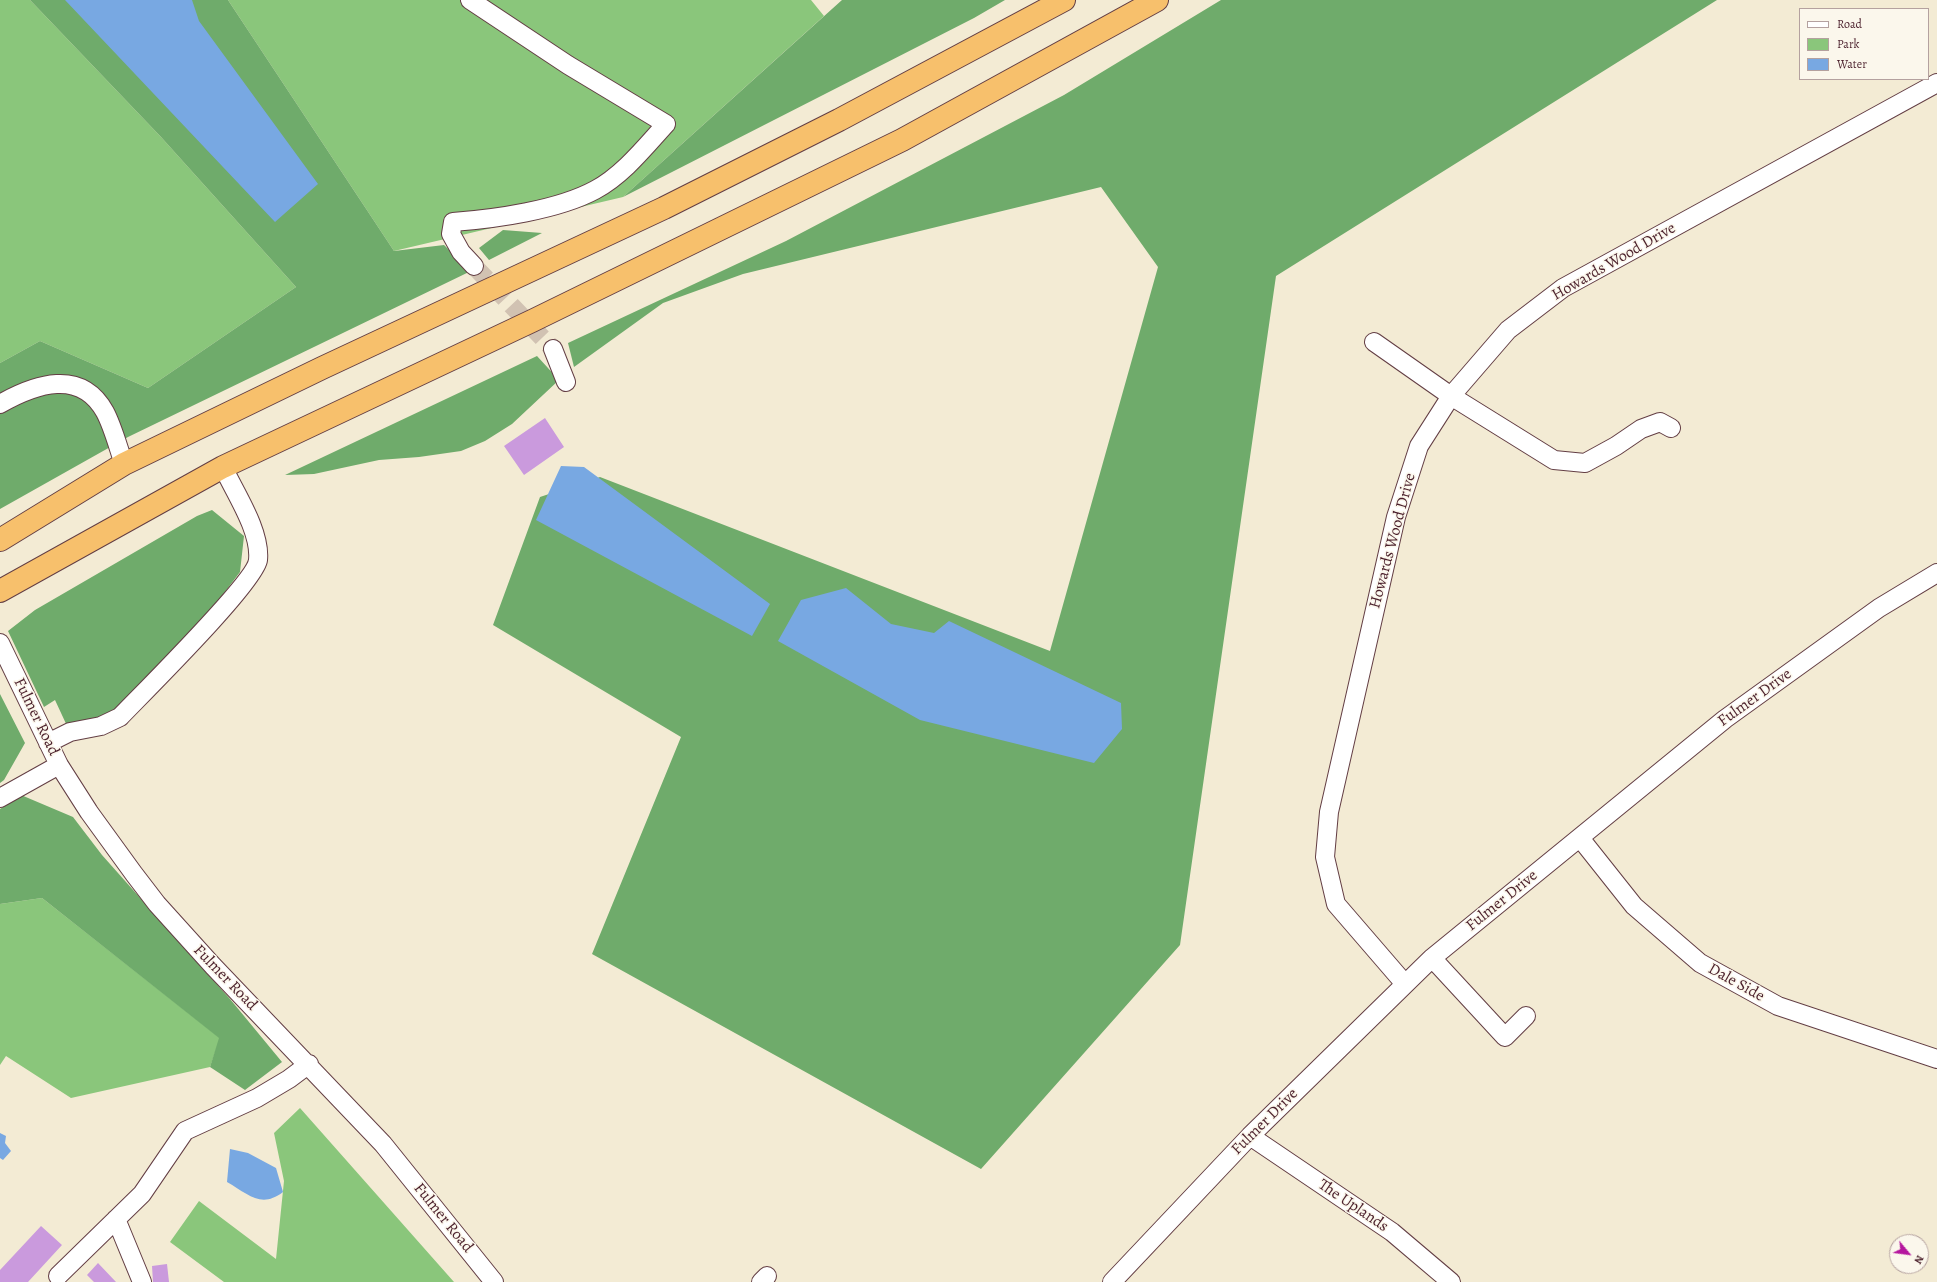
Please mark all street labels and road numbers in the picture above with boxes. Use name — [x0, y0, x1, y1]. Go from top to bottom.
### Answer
street label: Howards Wood Drive — [1549, 219, 1679, 305]
street label: Howards Wood Drive — [1366, 471, 1420, 611]
street label: Fulmer Drive — [1714, 665, 1796, 731]
street label: Fulmer Road — [9, 675, 63, 759]
street label: Fulmer Drive — [1462, 866, 1542, 936]
street label: Fulmer Road — [189, 941, 261, 1015]
street label: Dale Side — [1704, 960, 1768, 1006]
street label: Fulmer Drive — [1228, 1085, 1302, 1159]
street label: The Uplands — [1314, 1176, 1392, 1236]
street label: Fulmer Road — [409, 1179, 477, 1257]

